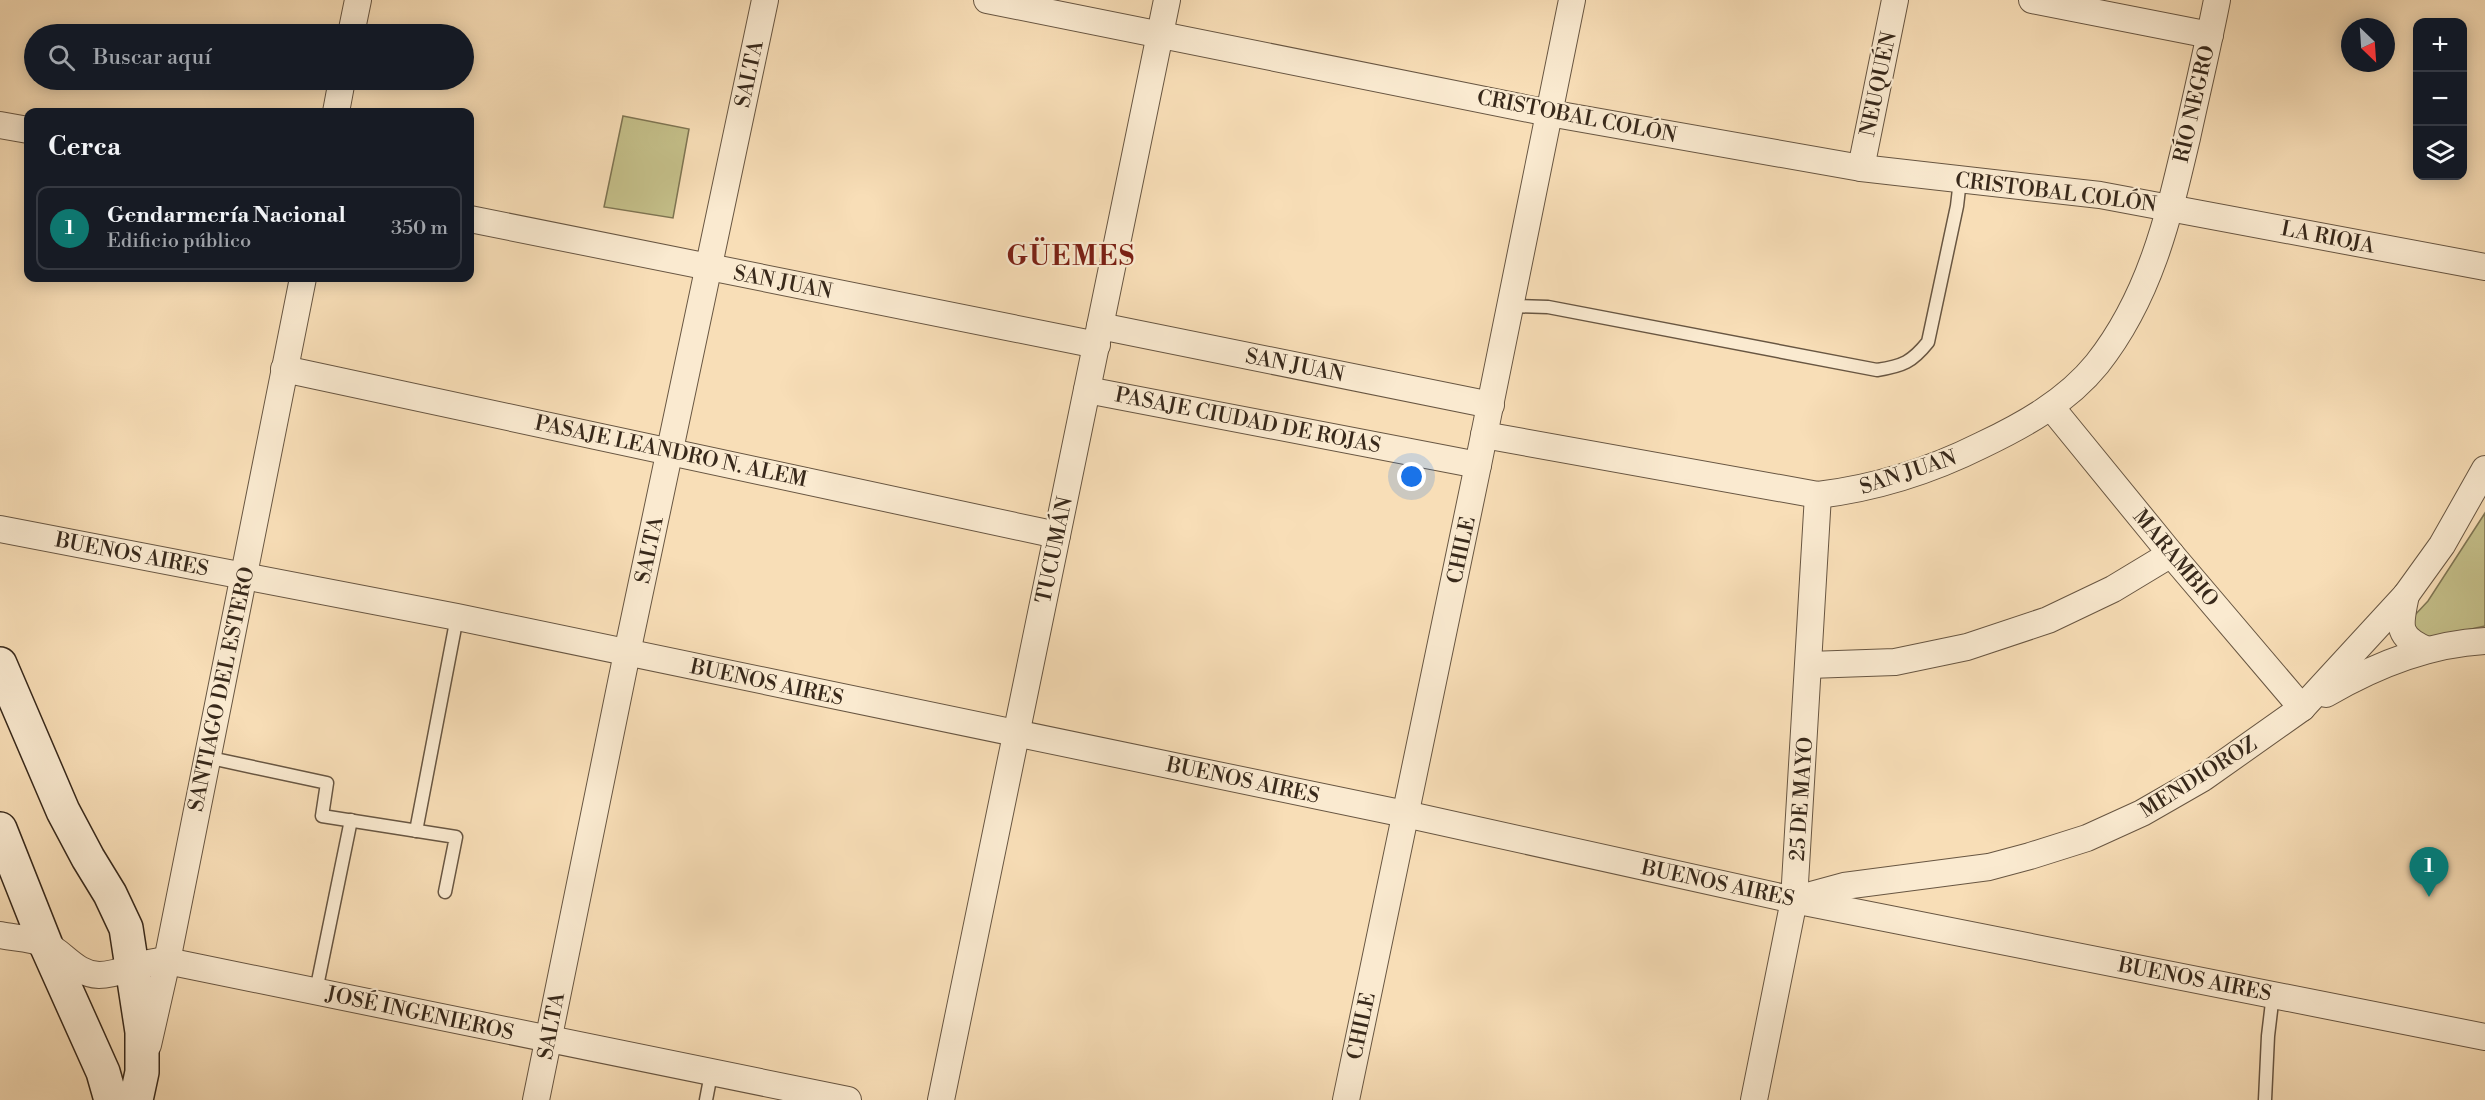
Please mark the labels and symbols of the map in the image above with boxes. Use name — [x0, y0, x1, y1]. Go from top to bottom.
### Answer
north arrow — [2341, 18, 2395, 72]
street label: NEUQUÉN — [1853, 29, 1903, 139]
street label: SALTA — [730, 38, 770, 110]
street label: RÍO NEGRO — [2167, 43, 2221, 165]
street label: CRISTOBAL COLÓN — [1475, 82, 1680, 149]
street label: CRISTOBAL COLÓN — [1954, 165, 2159, 218]
street label: LA RIOJA — [2279, 216, 2377, 260]
district label: GÜEMES — [1006, 237, 1136, 274]
street label: SAN JUAN — [731, 261, 835, 305]
street label: SAN JUAN — [1243, 344, 1347, 388]
street label: PASAJE CIUDAD DE ROJAS — [1113, 382, 1383, 460]
street label: PASAJE LEANDRO N. ALEM — [532, 410, 810, 494]
street label: SAN JUAN — [1857, 445, 1960, 501]
your location — [1397, 462, 1426, 491]
street label: TUCUMÁN — [1029, 494, 1079, 606]
street label: MARAMBIO — [2127, 505, 2224, 613]
street label: SALTA — [630, 514, 670, 586]
street label: CHILE — [1442, 514, 1482, 586]
street label: BUENOS AIRES — [52, 527, 211, 583]
street label: SANTIAGO DEL ESTERO — [183, 564, 261, 814]
street label: BUENOS AIRES — [687, 654, 846, 712]
street label: MENDIOROZ — [2135, 731, 2262, 824]
street label: 25 DE MAYO — [1785, 736, 1819, 862]
street label: BUENOS AIRES — [1163, 752, 1322, 810]
pin: 1 — [2410, 848, 2448, 897]
street label: BUENOS AIRES — [1638, 855, 1797, 913]
street label: BUENOS AIRES — [2115, 952, 2274, 1008]
street label: JOSÉ INGENIEROS — [323, 979, 516, 1047]
street label: SALTA — [533, 990, 571, 1062]
street label: CHILE — [1342, 990, 1382, 1062]

